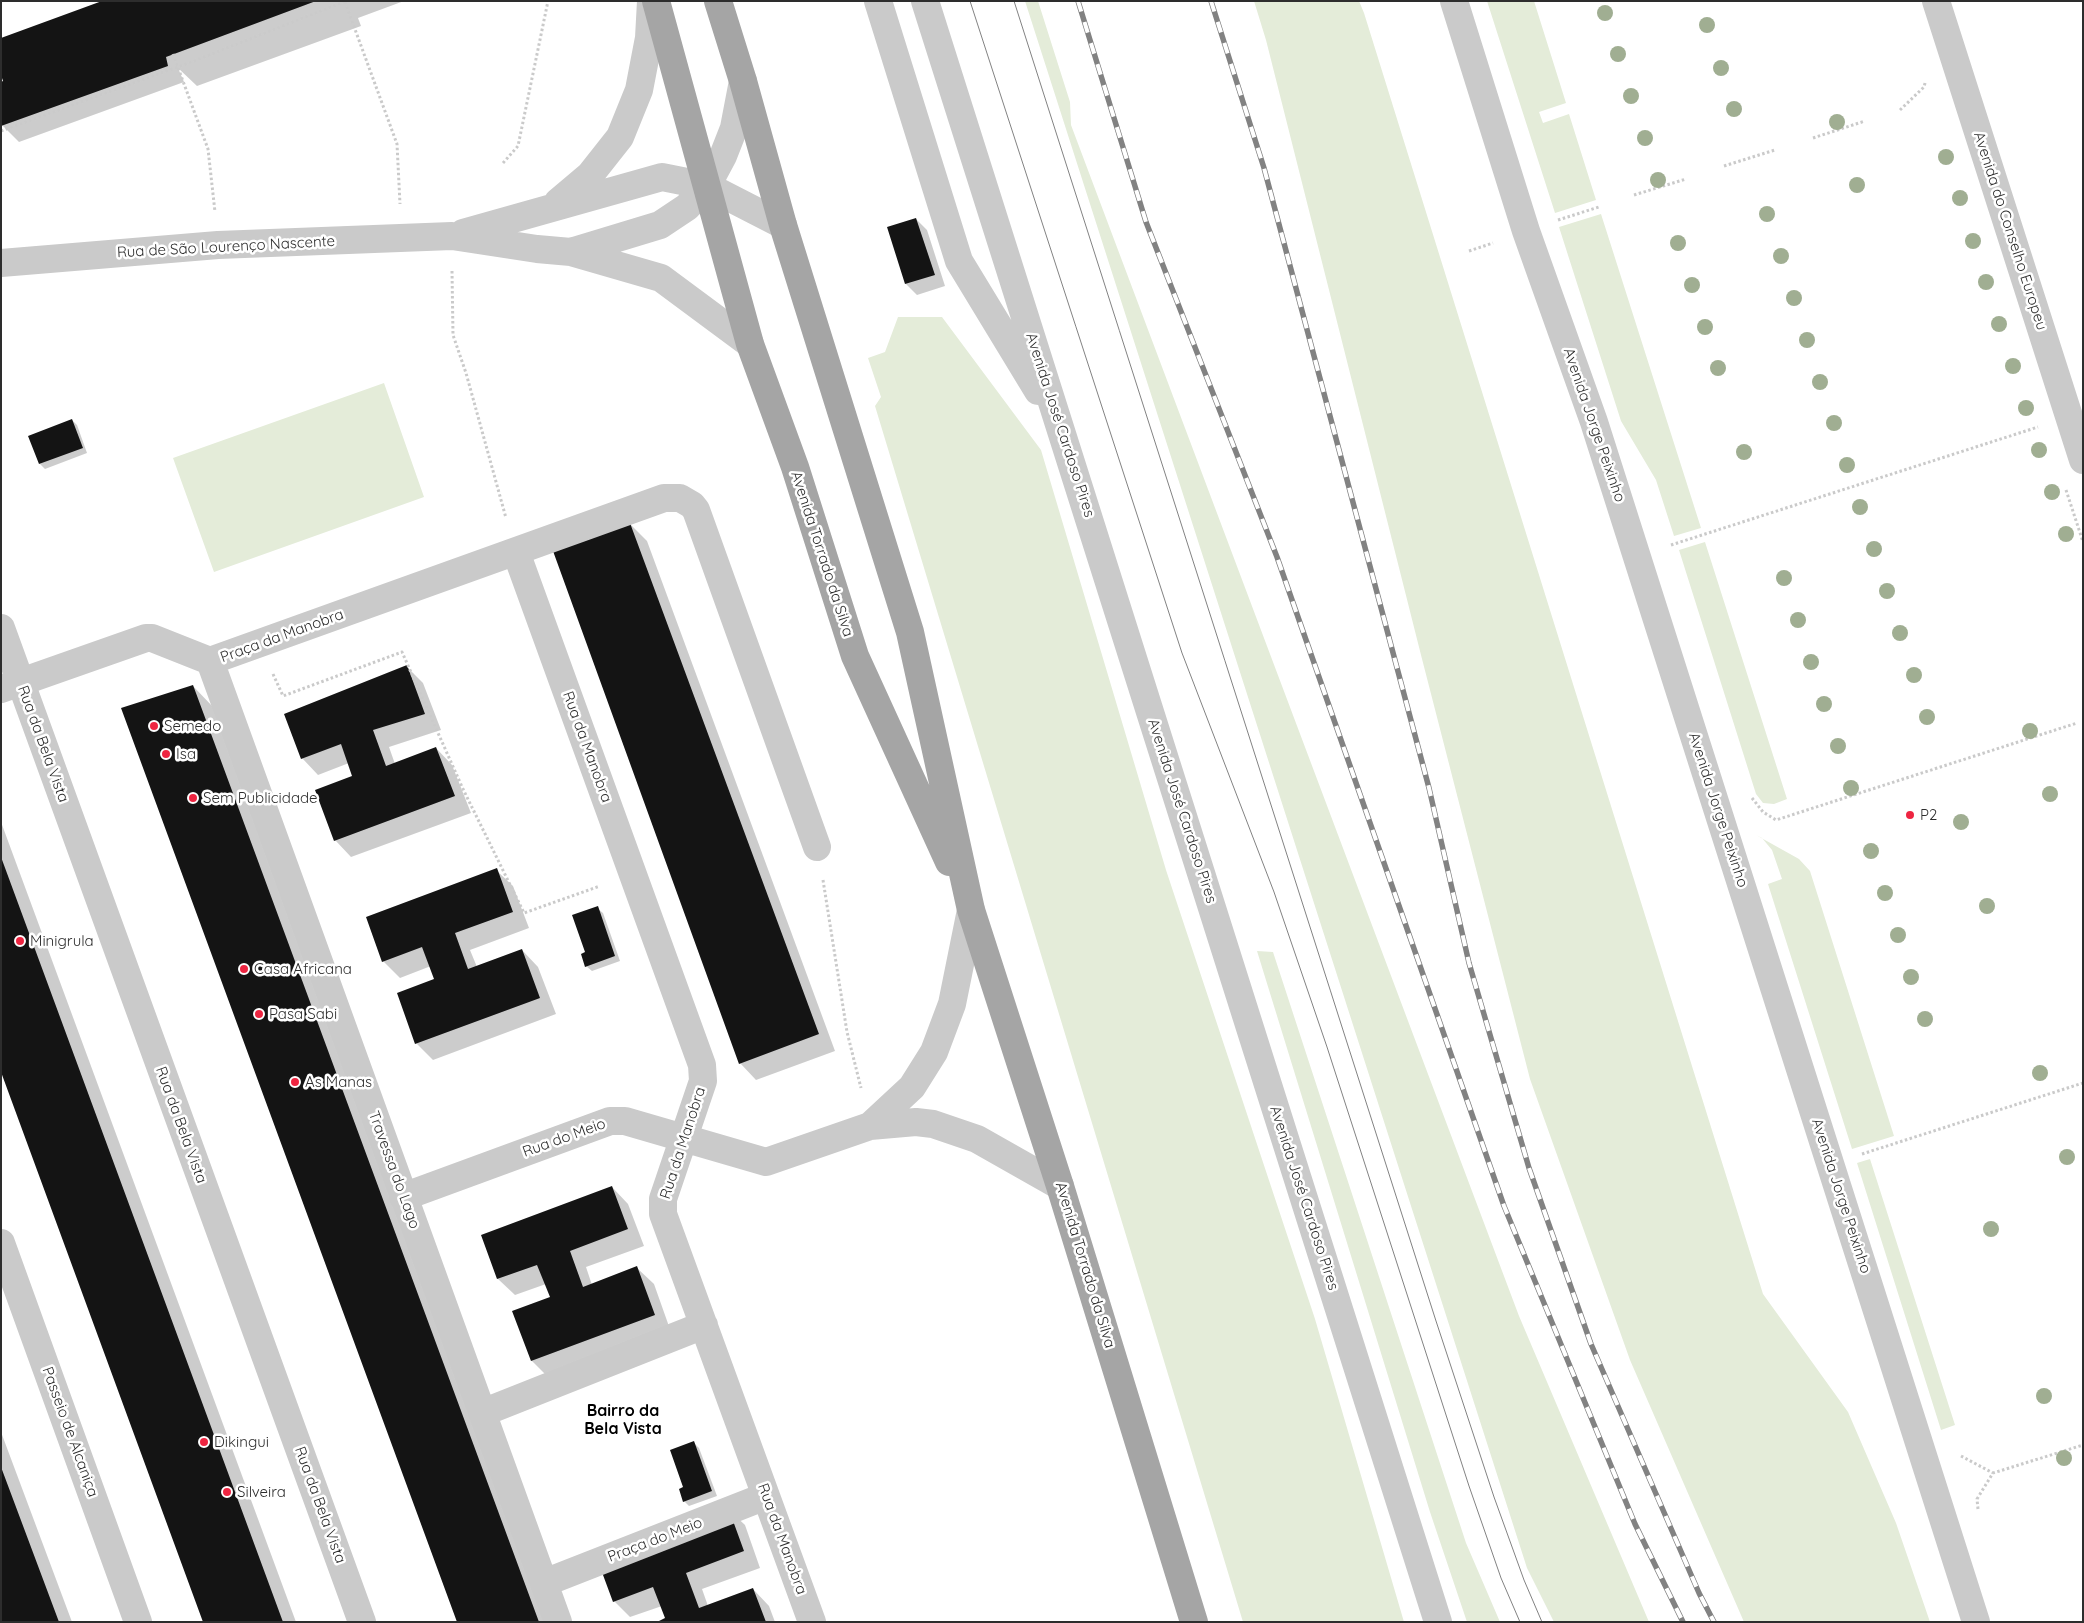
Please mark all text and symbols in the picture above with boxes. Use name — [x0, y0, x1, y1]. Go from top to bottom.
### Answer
street label: Avenida do Conselho Europeu — [1969, 129, 2051, 333]
street label: Rua de São Lourenço Nascente — [116, 232, 336, 262]
street label: Avenida José Cardoso Pires — [1022, 331, 1098, 519]
street label: Avenida Jorge Peixinho — [1559, 346, 1629, 504]
street label: Avenida Torrado da Silva — [787, 469, 857, 639]
street label: Praça da Manobra — [218, 605, 346, 667]
street label: Rua da Bela Vista — [13, 683, 73, 805]
street label: Rua da Manobra — [559, 689, 615, 805]
place label: Semedo — [164, 717, 221, 735]
street label: Avenida José Cardoso Pires — [1144, 717, 1220, 905]
marker: Semedo — [148, 720, 160, 732]
street label: Avenida Jorge Peixinho — [1684, 730, 1752, 890]
place label: Isa — [176, 745, 196, 763]
marker: Isa — [160, 748, 172, 760]
place label: Sem Publicidade — [203, 789, 318, 807]
marker: Sem Publicidade — [187, 792, 199, 804]
place label: P2 — [1920, 806, 1937, 824]
marker: P2 — [1904, 809, 1916, 821]
place label: Minigrula — [30, 932, 94, 950]
marker: Minigrula — [14, 935, 26, 947]
place label: Casa Africana — [254, 960, 352, 978]
marker: Casa Africana — [238, 963, 250, 975]
place label: Pasa Sabi — [269, 1005, 337, 1023]
marker: Pasa Sabi — [253, 1008, 265, 1020]
street label: Rua da Bela Vista — [151, 1064, 211, 1186]
place label: As Manas — [305, 1073, 372, 1091]
marker: As Manas — [289, 1076, 301, 1088]
street label: Rua da Manobra — [656, 1085, 710, 1201]
street label: Avenida José Cardoso Pires — [1266, 1104, 1342, 1292]
street label: Travessa do Lago — [364, 1109, 424, 1231]
street label: Rua do Meio — [520, 1115, 608, 1161]
street label: Avenida Jorge Peixinho — [1807, 1116, 1875, 1276]
street label: Avenida Torrado da Silva — [1051, 1180, 1119, 1350]
street label: Passeio de Alcaniça — [38, 1364, 102, 1500]
district label: Bairro da Bela Vista — [584, 1401, 662, 1439]
place label: Dikingui — [214, 1433, 269, 1451]
marker: Dikingui — [198, 1436, 210, 1448]
street label: Rua da Bela Vista — [290, 1444, 350, 1566]
street label: Rua da Manobra — [754, 1481, 810, 1597]
place label: Silveira — [237, 1483, 286, 1501]
marker: Silveira — [221, 1486, 233, 1498]
street label: Praça do Meio — [605, 1514, 705, 1566]

